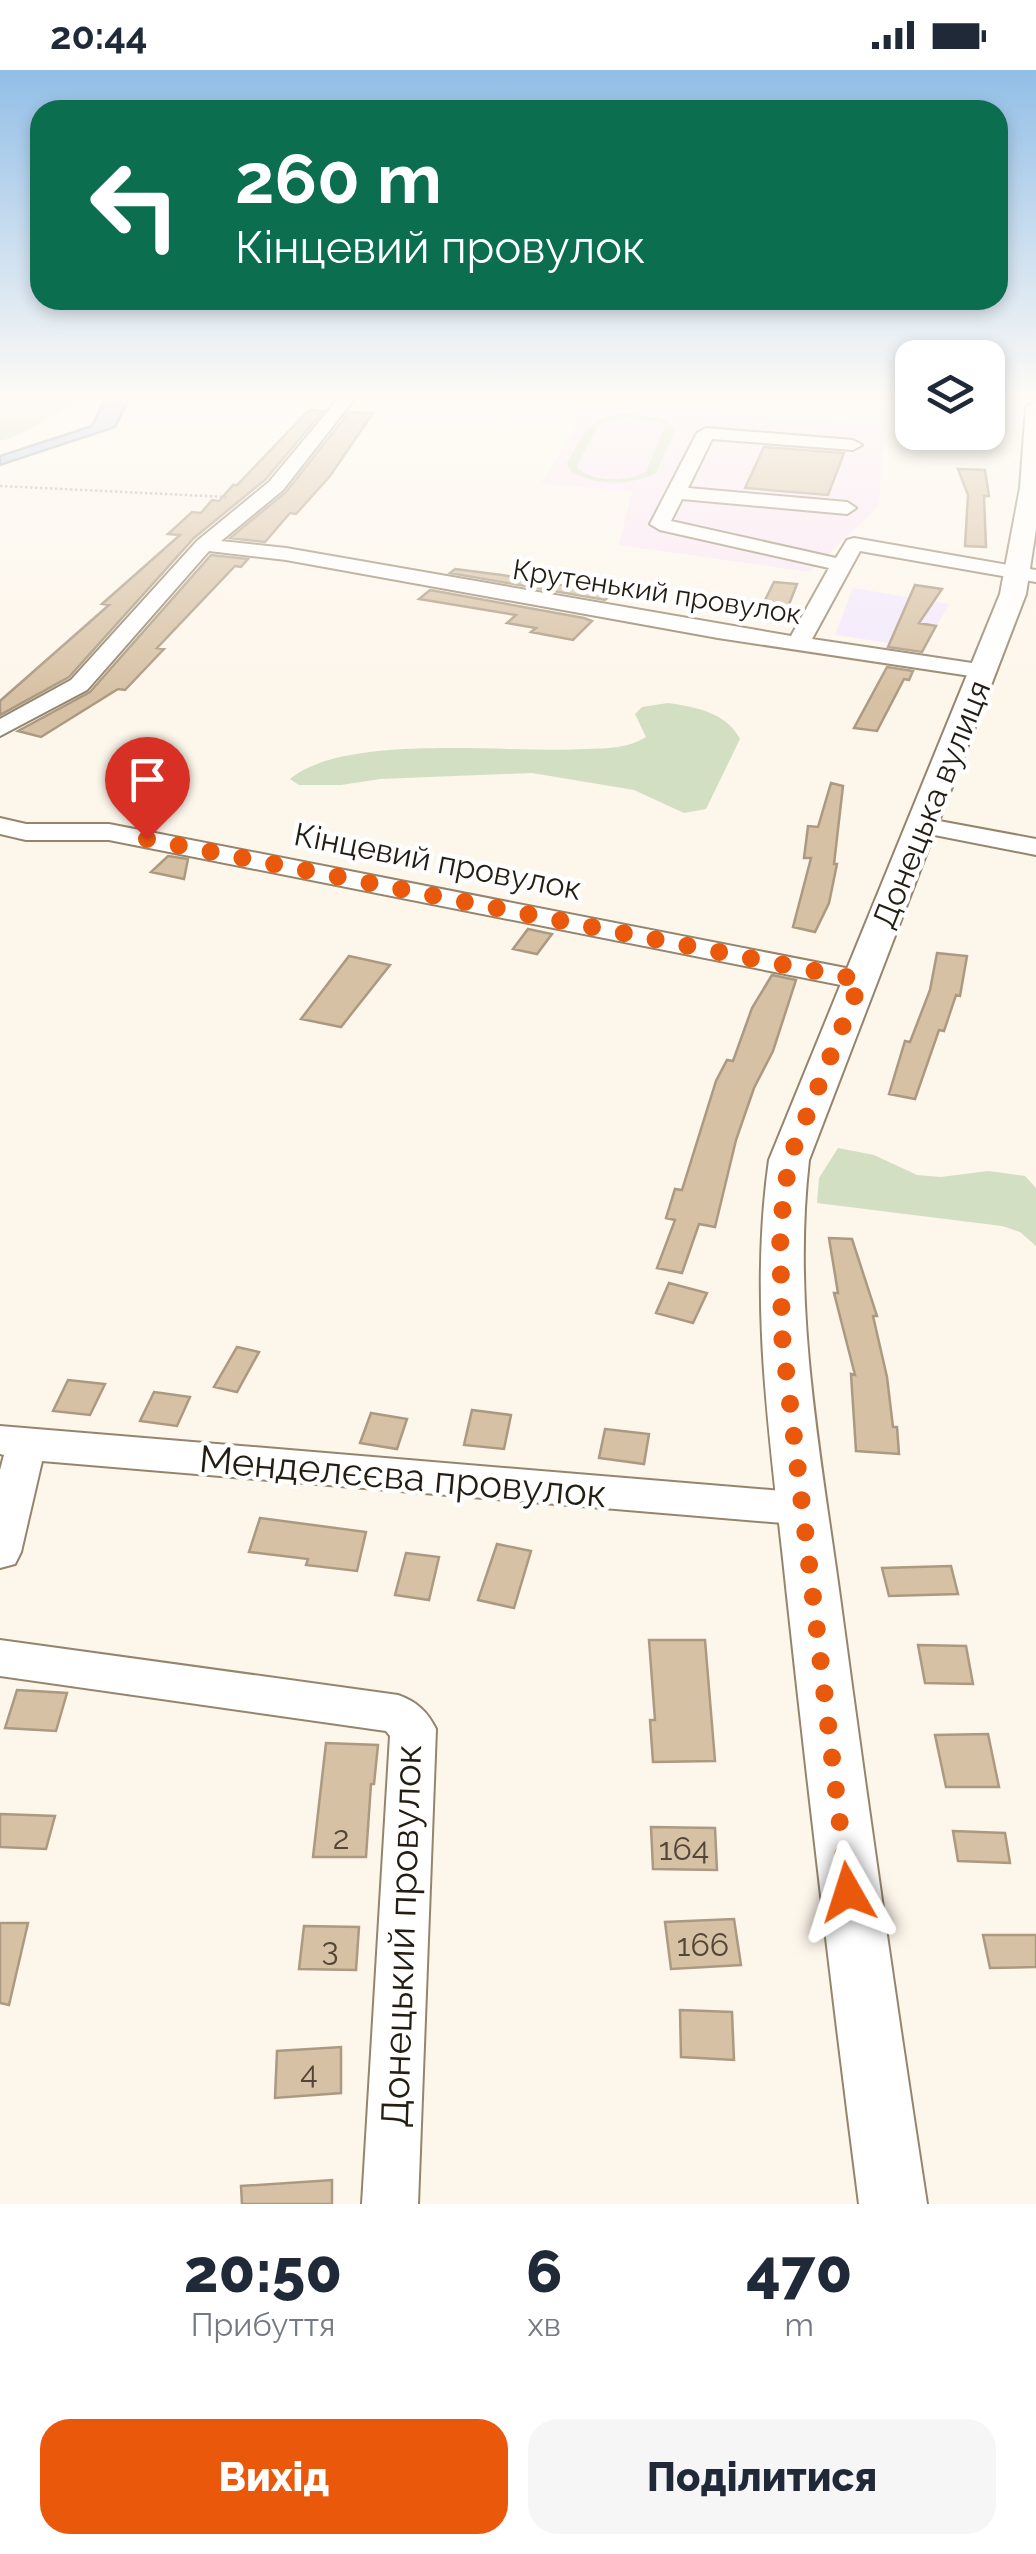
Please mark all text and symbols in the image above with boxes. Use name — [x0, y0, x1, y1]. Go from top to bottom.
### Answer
text: 20:44 — [50, 13, 148, 58]
text: 260 m — [235, 137, 442, 219]
icon: left — [70, 140, 200, 270]
text: Кінцевий провулок — [235, 221, 645, 274]
map controls — [895, 340, 1005, 450]
button: layers — [895, 340, 1005, 450]
street label: Крутенький провулок — [510, 553, 804, 631]
street label: Донецька вулиця — [864, 675, 998, 933]
pin — [105, 737, 190, 840]
icon: arrive — [120, 752, 175, 807]
street label: Кінцевий провулок — [291, 815, 585, 907]
street label: Менделєєва провулок — [197, 1436, 609, 1516]
street label: Донецький провулок — [372, 1744, 430, 2128]
house number: 2 — [333, 1819, 349, 1856]
house number: 164 — [659, 1830, 709, 1867]
position arrow — [796, 1840, 900, 1944]
house number: 166 — [677, 1926, 729, 1963]
house number: 3 — [321, 1930, 339, 1967]
house number: 4 — [300, 2054, 318, 2091]
text: 20:50 — [184, 2236, 342, 2306]
text: 6 — [526, 2236, 562, 2306]
text: 470 — [746, 2236, 852, 2306]
text: Прибуття — [191, 2306, 335, 2343]
text: хв — [528, 2306, 561, 2343]
text: m — [784, 2306, 814, 2343]
button: Вихід — [40, 2419, 508, 2534]
button: Поділитися — [528, 2419, 996, 2534]

